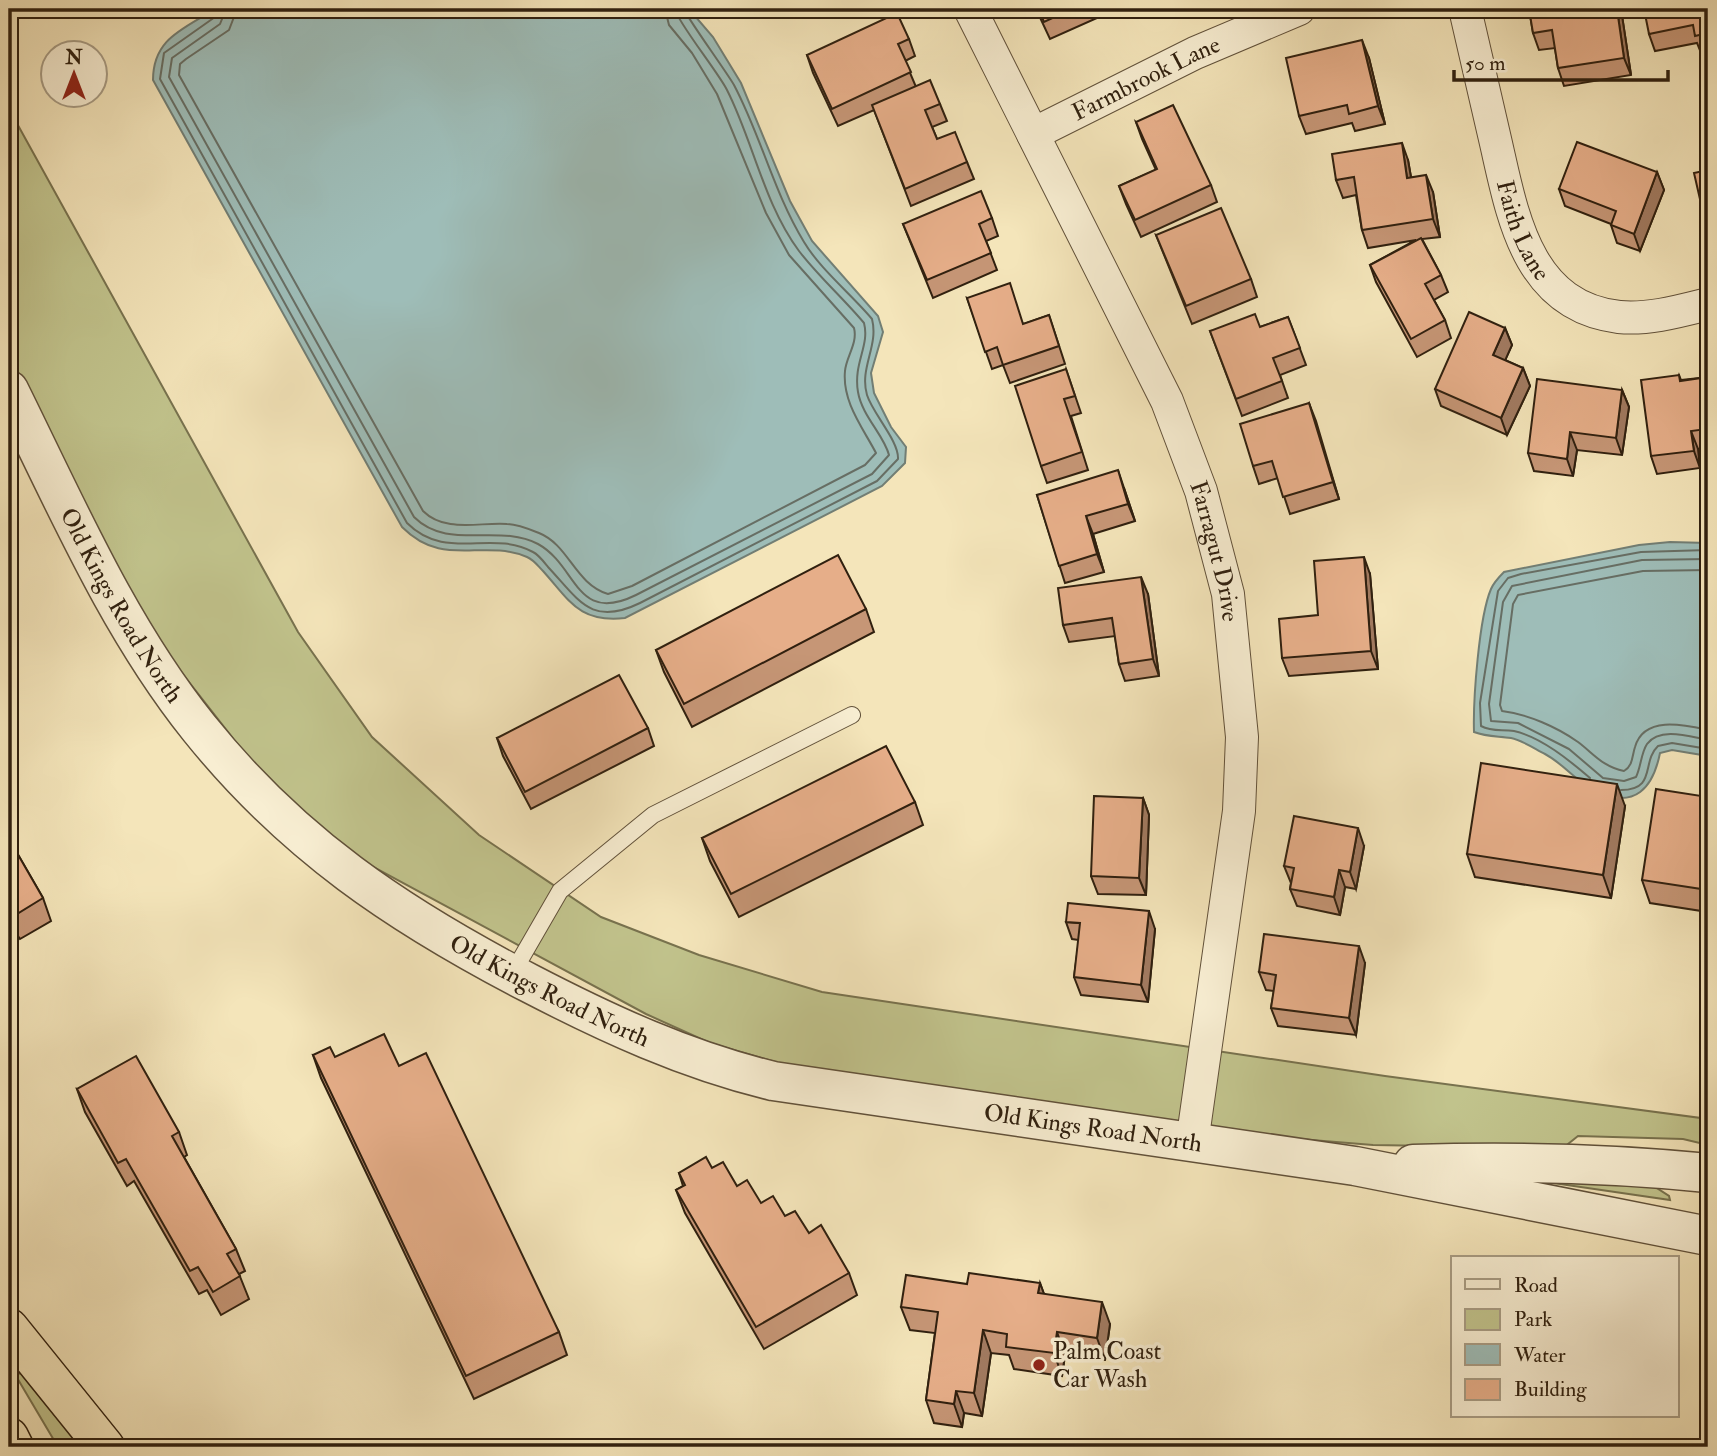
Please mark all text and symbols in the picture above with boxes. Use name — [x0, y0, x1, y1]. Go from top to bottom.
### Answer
street label: Farmbrook Lane — [1067, 29, 1225, 128]
north arrow — [38, 38, 108, 108]
scale bar — [1454, 38, 1668, 82]
text: N — [64, 46, 83, 70]
text: 50 m — [1465, 50, 1506, 77]
street label: Faith Lane — [1489, 177, 1557, 287]
street label: Farragut Drive — [1183, 476, 1246, 623]
street label: Old Kings Road North — [53, 503, 190, 709]
street label: Old Kings Road North — [444, 927, 655, 1054]
street label: Old Kings Road North — [982, 1097, 1205, 1159]
legend — [1451, 1256, 1678, 1418]
text: Road — [1514, 1272, 1559, 1299]
text: Park — [1514, 1306, 1552, 1333]
place label: Palm Coast Car Wash — [1053, 1336, 1161, 1395]
text: Water — [1513, 1342, 1566, 1369]
marker: Palm Coast Car Wash — [1031, 1357, 1047, 1373]
text: Building — [1514, 1376, 1587, 1403]

